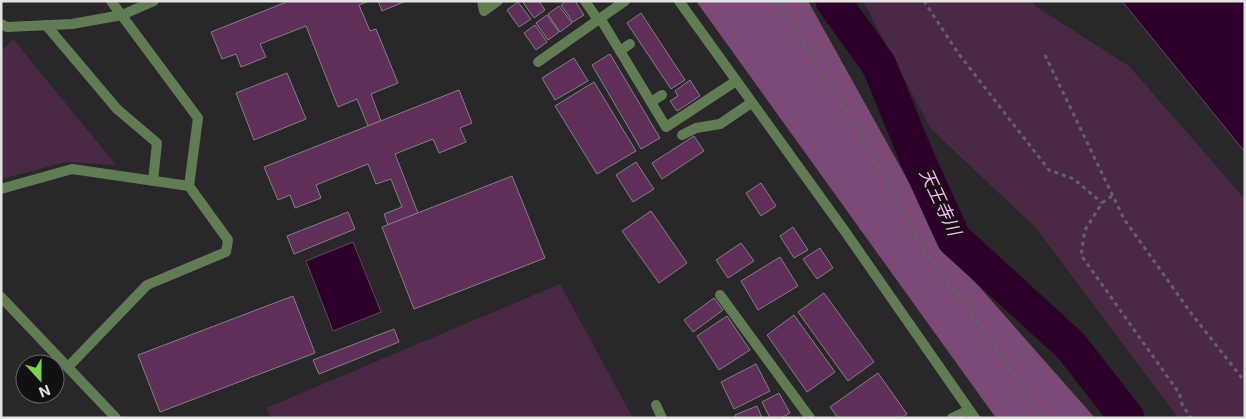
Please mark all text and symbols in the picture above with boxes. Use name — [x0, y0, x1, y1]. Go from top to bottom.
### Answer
water label: 天王寺川 — [916, 165, 966, 241]
north arrow — [15, 354, 65, 404]
text: N — [37, 382, 53, 401]

